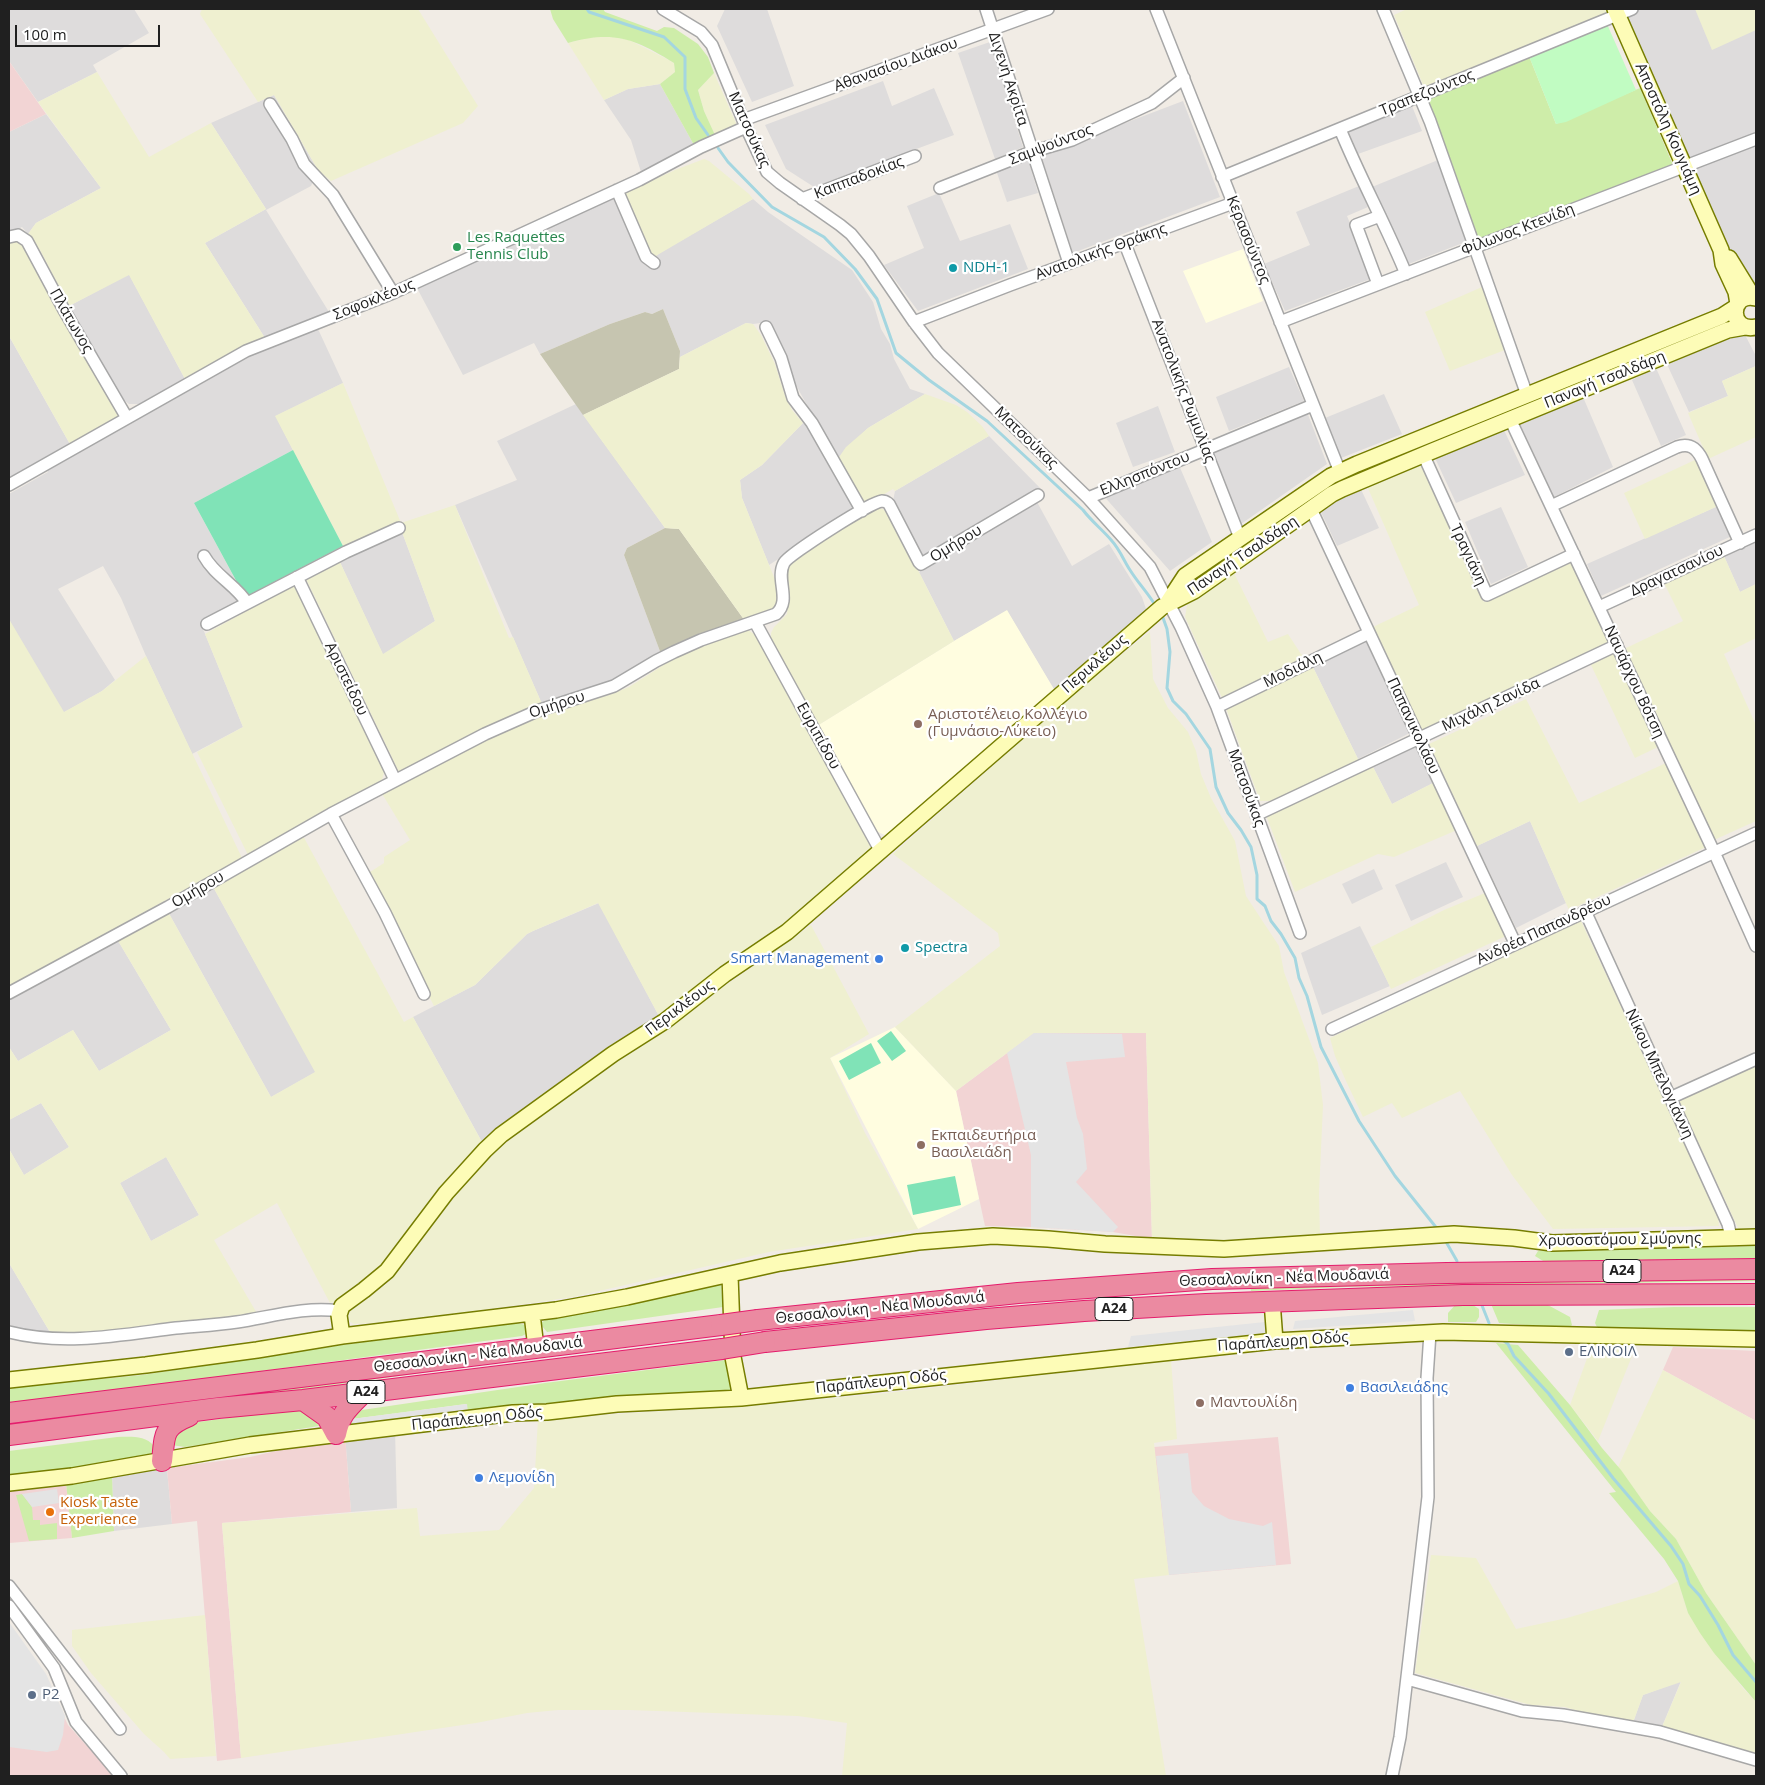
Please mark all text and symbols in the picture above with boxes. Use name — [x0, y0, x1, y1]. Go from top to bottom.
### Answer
scale bar — [18, 15, 162, 47]
text: 100 m — [23, 24, 67, 44]
street label: Διγενή Ακρίτα — [984, 30, 1032, 128]
street label: Αθανασίου Διάκου — [832, 34, 960, 96]
street label: Αποστόλη Κουγιάμη — [1631, 60, 1705, 198]
street label: Τραπεζούντος — [1377, 66, 1477, 120]
street label: Ματσούκας — [724, 89, 774, 171]
street label: Σαμψούντος — [1007, 121, 1095, 169]
street label: Καππαδοκίας — [812, 153, 906, 203]
street label: Κερασούντος — [1222, 193, 1274, 287]
street label: Φίλωνος Κτενίδη — [1459, 200, 1577, 260]
street label: Ανατολικής Θράκης — [1033, 220, 1169, 284]
place label: Les Raquettes Tennis Club — [467, 229, 565, 264]
marker: Les Raquettes Tennis Club — [451, 241, 463, 253]
place label: NDH-1 — [963, 259, 1010, 277]
marker: NDH-1 — [947, 262, 959, 274]
street label: Σοφοκλέους — [331, 276, 417, 324]
street label: Πλάτωνος — [45, 286, 97, 356]
street label: Ανατολικής Ρωμυλίας — [1147, 316, 1219, 466]
street label: Παναγή Τσαλδάρη — [1542, 347, 1668, 413]
street label: Ματσούκας — [990, 403, 1062, 473]
street label: Ελλησπόντου — [1098, 448, 1192, 500]
street label: Παναγή Τσαλδάρη — [1184, 512, 1302, 600]
street label: Τραγιάνη — [1446, 521, 1490, 589]
street label: Ομήρου — [927, 522, 985, 566]
street label: Δραγατσανίου — [1628, 542, 1726, 600]
street label: Ναυάρχου Βότση — [1600, 623, 1668, 741]
street label: Περικλέους — [1059, 631, 1131, 697]
street label: Αριστείδου — [321, 639, 371, 719]
street label: Μοδιάλη — [1261, 648, 1325, 692]
street label: Μιχάλη Σανίδα — [1439, 674, 1543, 736]
street label: Παπανικολάου — [1383, 675, 1443, 777]
street label: Ομήρου — [527, 688, 587, 722]
street label: Ευριπίδου — [792, 699, 844, 773]
place label: Αριστοτέλειο Κολλέγιο (Γυμνάσιο-Λύκειο) — [928, 706, 1088, 741]
marker: Αριστοτέλειο Κολλέγιο (Γυμνάσιο-Λύκειο) — [912, 718, 924, 730]
street label: Ματσούκας — [1224, 747, 1268, 829]
street label: Ομήρου — [169, 868, 227, 912]
street label: Ανδρέα Παπανδρέου — [1474, 891, 1614, 969]
place label: Spectra — [915, 939, 968, 957]
marker: Spectra — [899, 942, 911, 954]
place label: Smart Management — [730, 950, 869, 968]
marker: Smart Management — [873, 953, 885, 965]
street label: Περικλέους — [642, 977, 718, 1039]
street label: Νίκου Μπελογιάννη — [1621, 1006, 1697, 1142]
place label: Εκπαιδευτήρια Βασιλειάδη — [931, 1127, 1036, 1162]
marker: Εκπαιδευτήρια Βασιλειάδη — [915, 1139, 927, 1151]
street label: Χρυσοστόμου Σμύρνης — [1539, 1230, 1701, 1250]
road number: Α24 — [1603, 1260, 1641, 1282]
street label: Θεσσαλονίκη - Νέα Μουδανιά — [1179, 1265, 1389, 1291]
street label: Θεσσαλονίκη - Νέα Μουδανιά — [775, 1288, 985, 1328]
road number: Α24 — [1095, 1298, 1133, 1320]
street label: Παράπλευρη Οδός — [1217, 1328, 1349, 1356]
street label: Θεσσαλονίκη - Νέα Μουδανιά — [373, 1333, 583, 1377]
place label: ΕΛΙΝΟΙΛ — [1579, 1343, 1637, 1361]
marker: ΕΛΙΝΟΙΛ — [1563, 1346, 1575, 1358]
street label: Παράπλευρη Οδός — [815, 1366, 947, 1398]
place label: Βασιλειάδης — [1360, 1379, 1448, 1397]
road number: Α24 — [347, 1380, 385, 1404]
marker: Βασιλειάδης — [1344, 1382, 1356, 1394]
place label: Μαντουλίδη — [1210, 1394, 1297, 1412]
marker: Μαντουλίδη — [1194, 1397, 1206, 1409]
street label: Παράπλευρη Οδός — [411, 1403, 543, 1435]
place label: Λεμονίδη — [489, 1469, 555, 1487]
marker: Λεμονίδη — [473, 1472, 485, 1484]
place label: Kiosk Taste Experience — [60, 1494, 138, 1529]
marker: Kiosk Taste Experience — [44, 1506, 56, 1518]
place label: P2 — [42, 1686, 60, 1704]
marker: P2 — [26, 1689, 38, 1701]

